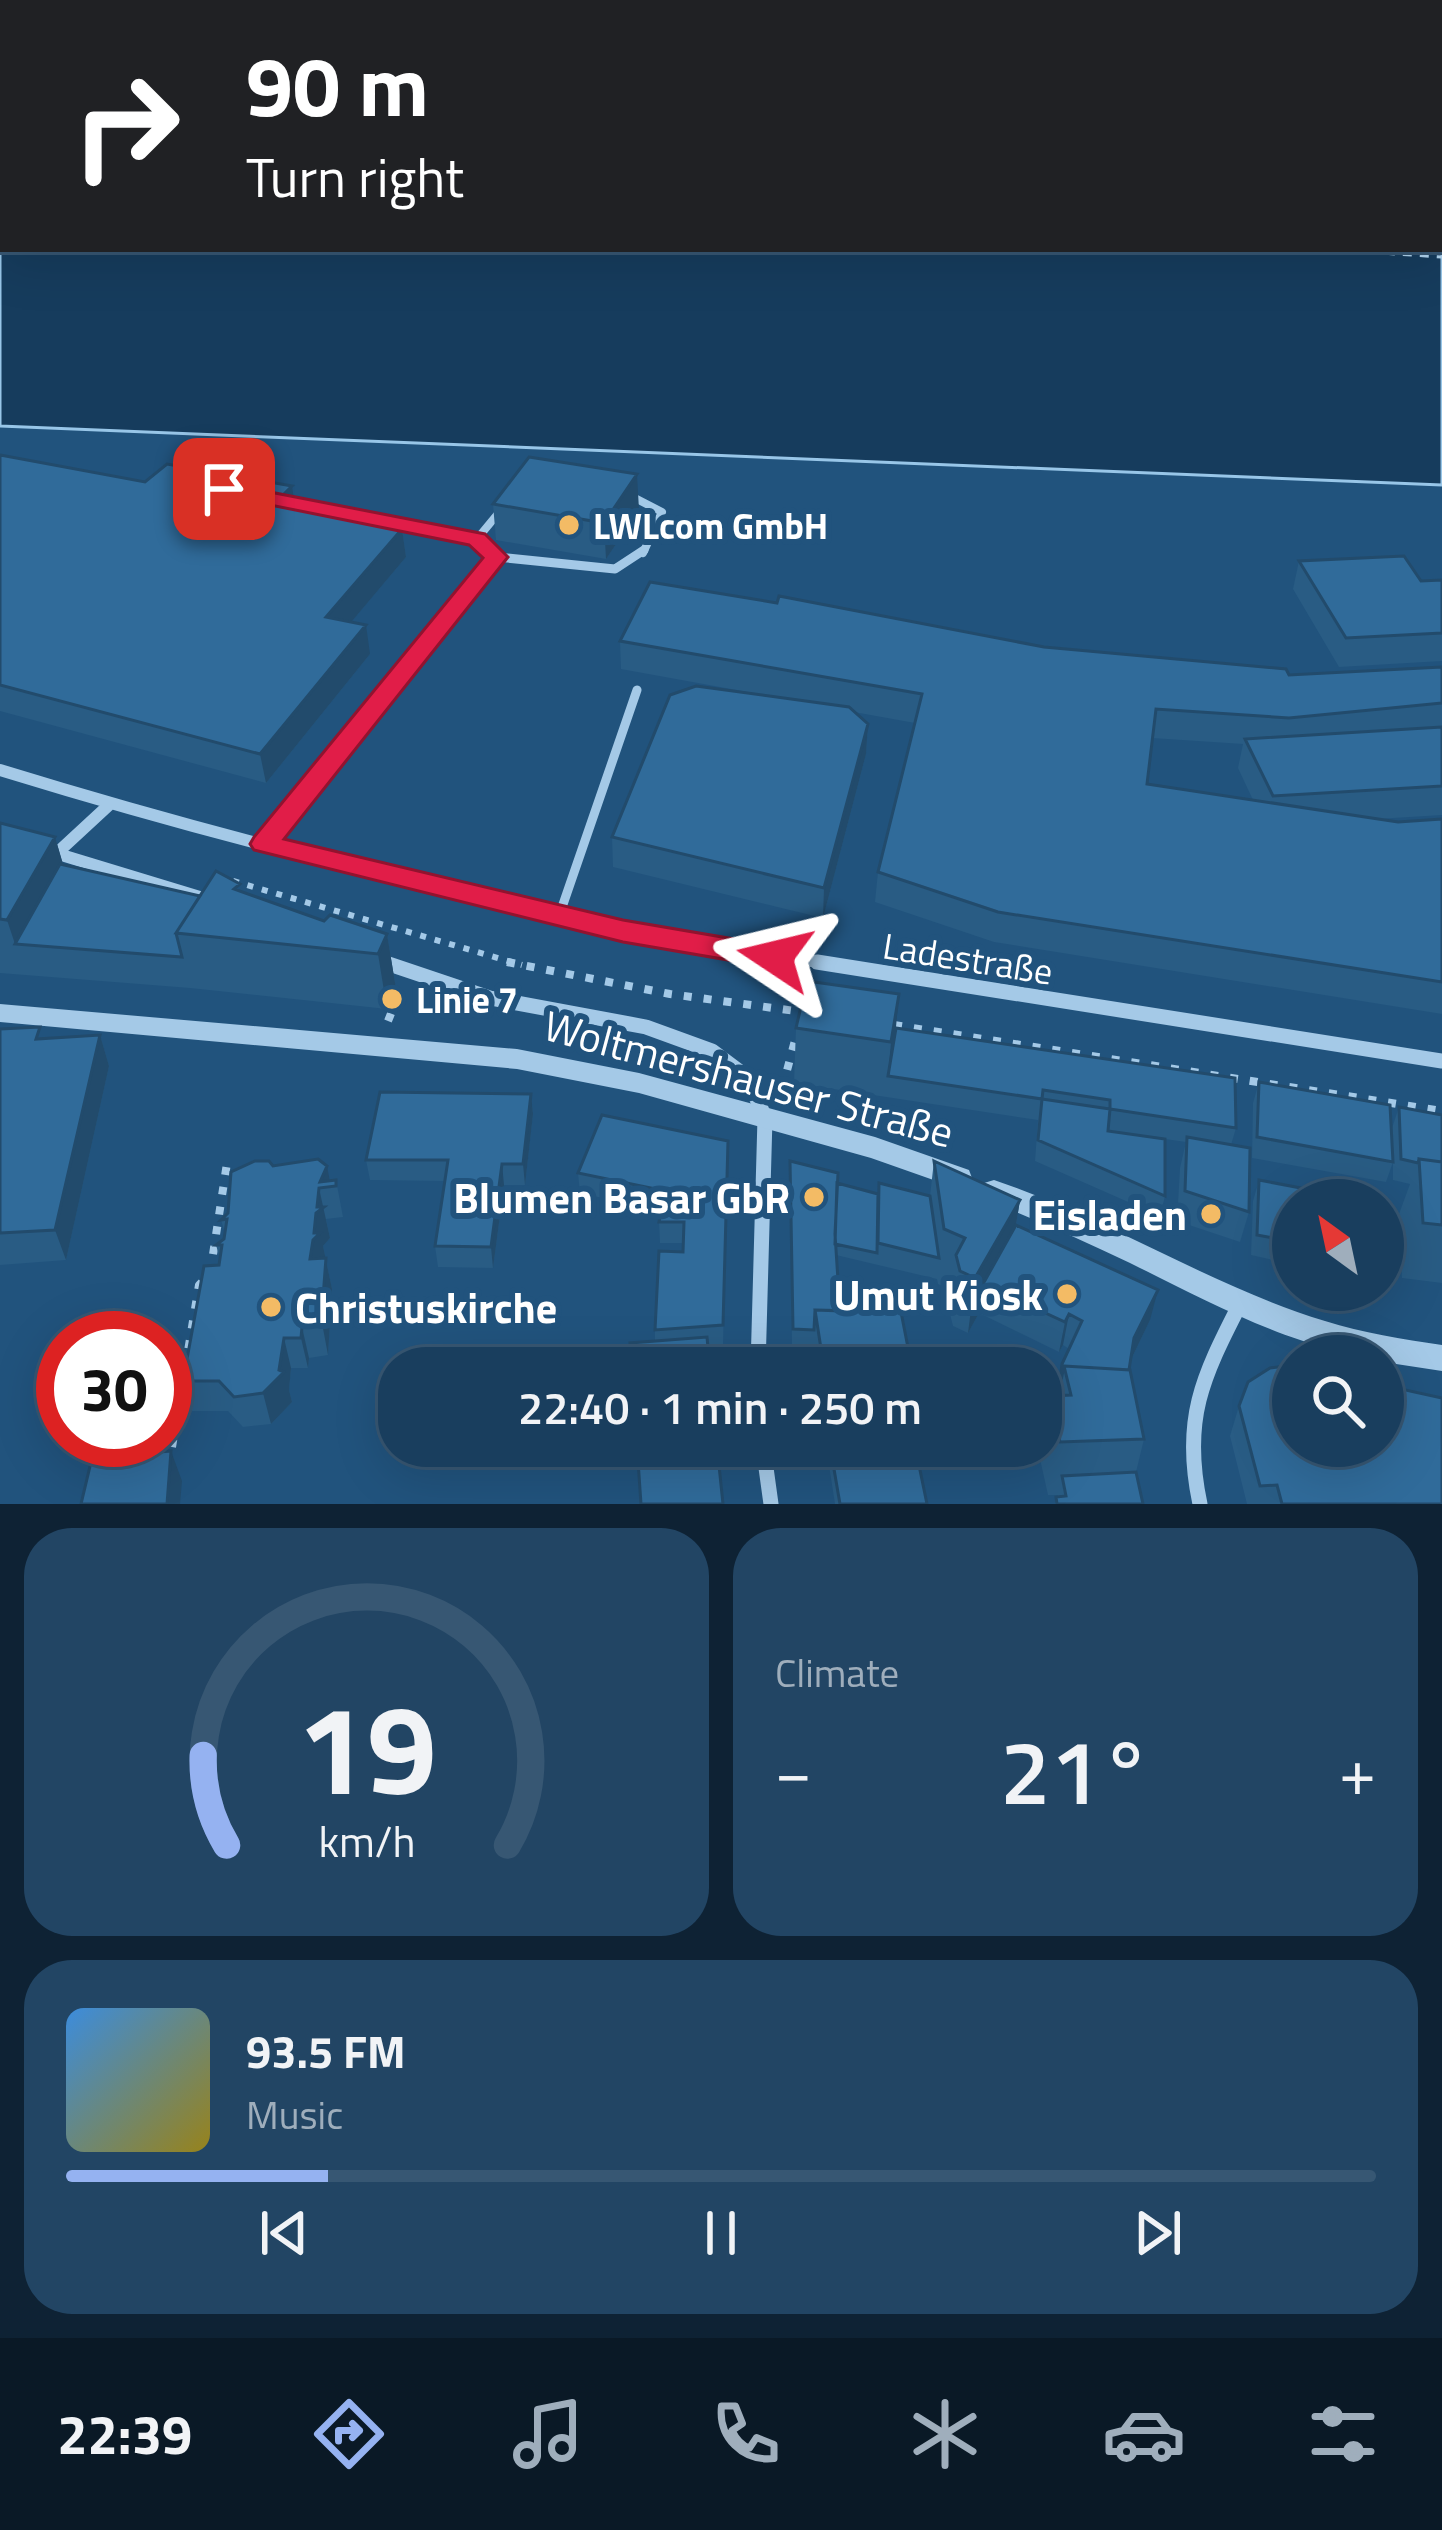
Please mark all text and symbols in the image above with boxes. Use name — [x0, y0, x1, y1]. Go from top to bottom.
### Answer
text: 90 m — [246, 21, 429, 149]
icon: right — [48, 48, 204, 204]
text: Turn right — [246, 136, 464, 218]
pin — [173, 438, 275, 540]
icon: arrive — [191, 456, 257, 522]
place label: LWLcom GmbH — [593, 498, 828, 553]
marker: LWLcom GmbH — [556, 512, 582, 538]
position arrow — [712, 894, 838, 1020]
street label: Ladestraße — [879, 917, 1057, 999]
place label: Linie 7 — [416, 972, 518, 1027]
marker: Linie 7 — [379, 986, 405, 1012]
street label: Woltmershauser Straße — [537, 993, 961, 1163]
place label: Blumen Basar GbR — [453, 1165, 790, 1229]
north arrow — [1272, 1179, 1404, 1311]
map controls — [1272, 1179, 1404, 1467]
place label: Eisladen — [1033, 1182, 1187, 1246]
marker: Blumen Basar GbR — [801, 1184, 827, 1210]
marker: Eisladen — [1198, 1201, 1224, 1227]
place label: Umut Kiosk — [833, 1262, 1043, 1326]
place label: Christuskirche — [295, 1275, 557, 1339]
marker: Umut Kiosk — [1054, 1281, 1080, 1307]
marker: Christuskirche — [258, 1294, 284, 1320]
speed limit sign: 30 — [36, 1311, 192, 1467]
button: search — [1272, 1335, 1404, 1467]
text: 22:40 · 1 min · 250 m — [518, 1373, 922, 1441]
text: Climate — [775, 1643, 899, 1702]
text: 19 — [297, 1653, 436, 1842]
text: 21° — [1000, 1702, 1151, 1839]
text: − — [775, 1720, 812, 1821]
text: + — [1339, 1720, 1376, 1821]
text: km/h — [318, 1808, 415, 1874]
text: 93.5 FM — [246, 2017, 406, 2085]
text: Music — [246, 2085, 343, 2144]
icon: previous — [251, 2200, 317, 2266]
icon: pause — [688, 2200, 754, 2266]
icon: next — [1125, 2200, 1191, 2266]
icon: directions — [307, 2392, 391, 2476]
icon: music — [506, 2392, 590, 2476]
icon: phone — [704, 2392, 788, 2476]
icon: climate — [903, 2392, 987, 2476]
icon: car — [1102, 2392, 1186, 2476]
icon: filters — [1301, 2392, 1385, 2476]
text: 22:39 — [57, 2393, 192, 2475]

